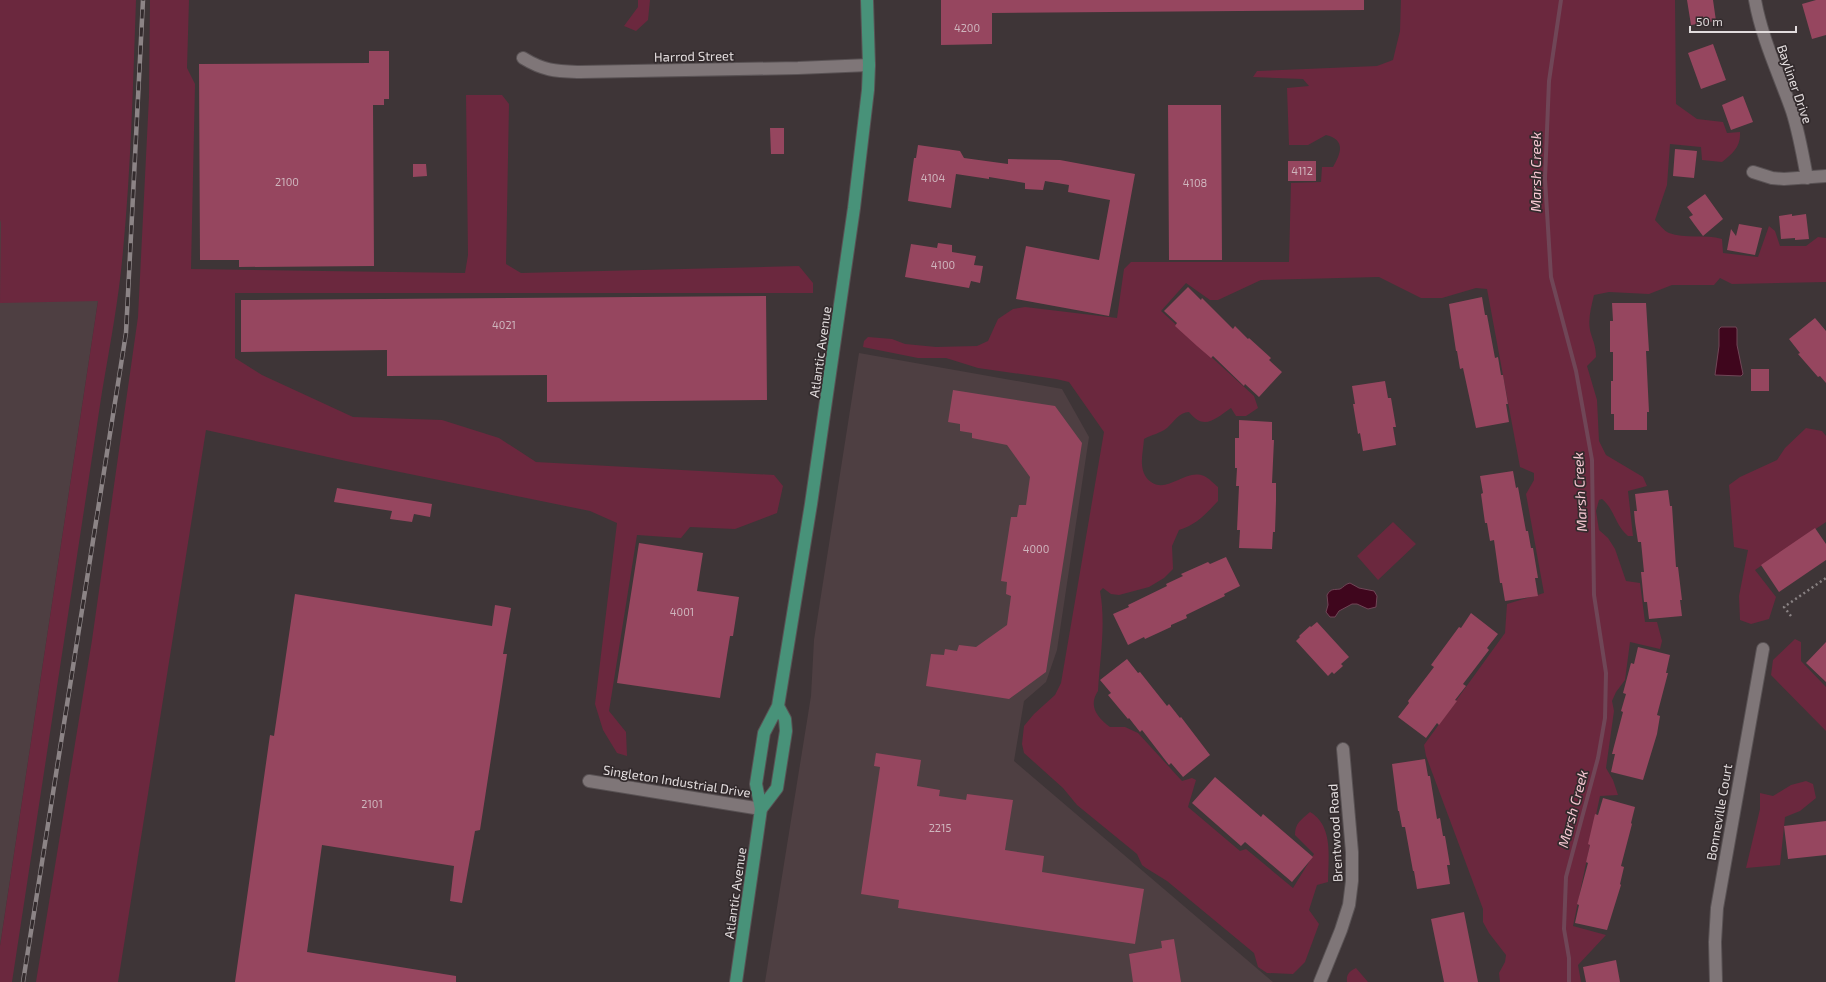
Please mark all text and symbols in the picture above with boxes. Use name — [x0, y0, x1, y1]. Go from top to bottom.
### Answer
scale bar — [1690, 8, 1796, 34]
text: 50 m — [1696, 14, 1723, 28]
house number: 4200 — [954, 21, 980, 34]
street label: Bayliner Drive — [1774, 42, 1816, 126]
street label: Harrod Street — [654, 47, 734, 65]
water label: Marsh Creek — [1527, 132, 1544, 212]
house number: 4112 — [1291, 164, 1313, 177]
house number: 4104 — [921, 171, 946, 184]
house number: 2100 — [275, 175, 299, 188]
house number: 4108 — [1183, 176, 1207, 189]
house number: 4100 — [931, 258, 955, 271]
street label: Atlantic Avenue — [806, 305, 834, 399]
house number: 4021 — [492, 318, 516, 331]
water label: Marsh Creek — [1569, 452, 1590, 532]
house number: 4000 — [1023, 542, 1049, 555]
house number: 4001 — [670, 605, 694, 618]
street label: Singleton Industrial Drive — [602, 761, 752, 801]
street label: Bonneville Court — [1703, 763, 1735, 861]
water label: Marsh Creek — [1554, 768, 1591, 850]
street label: Brentwood Road — [1324, 783, 1346, 883]
house number: 2101 — [361, 797, 383, 810]
house number: 2215 — [929, 821, 951, 834]
street label: Atlantic Avenue — [721, 846, 749, 940]

